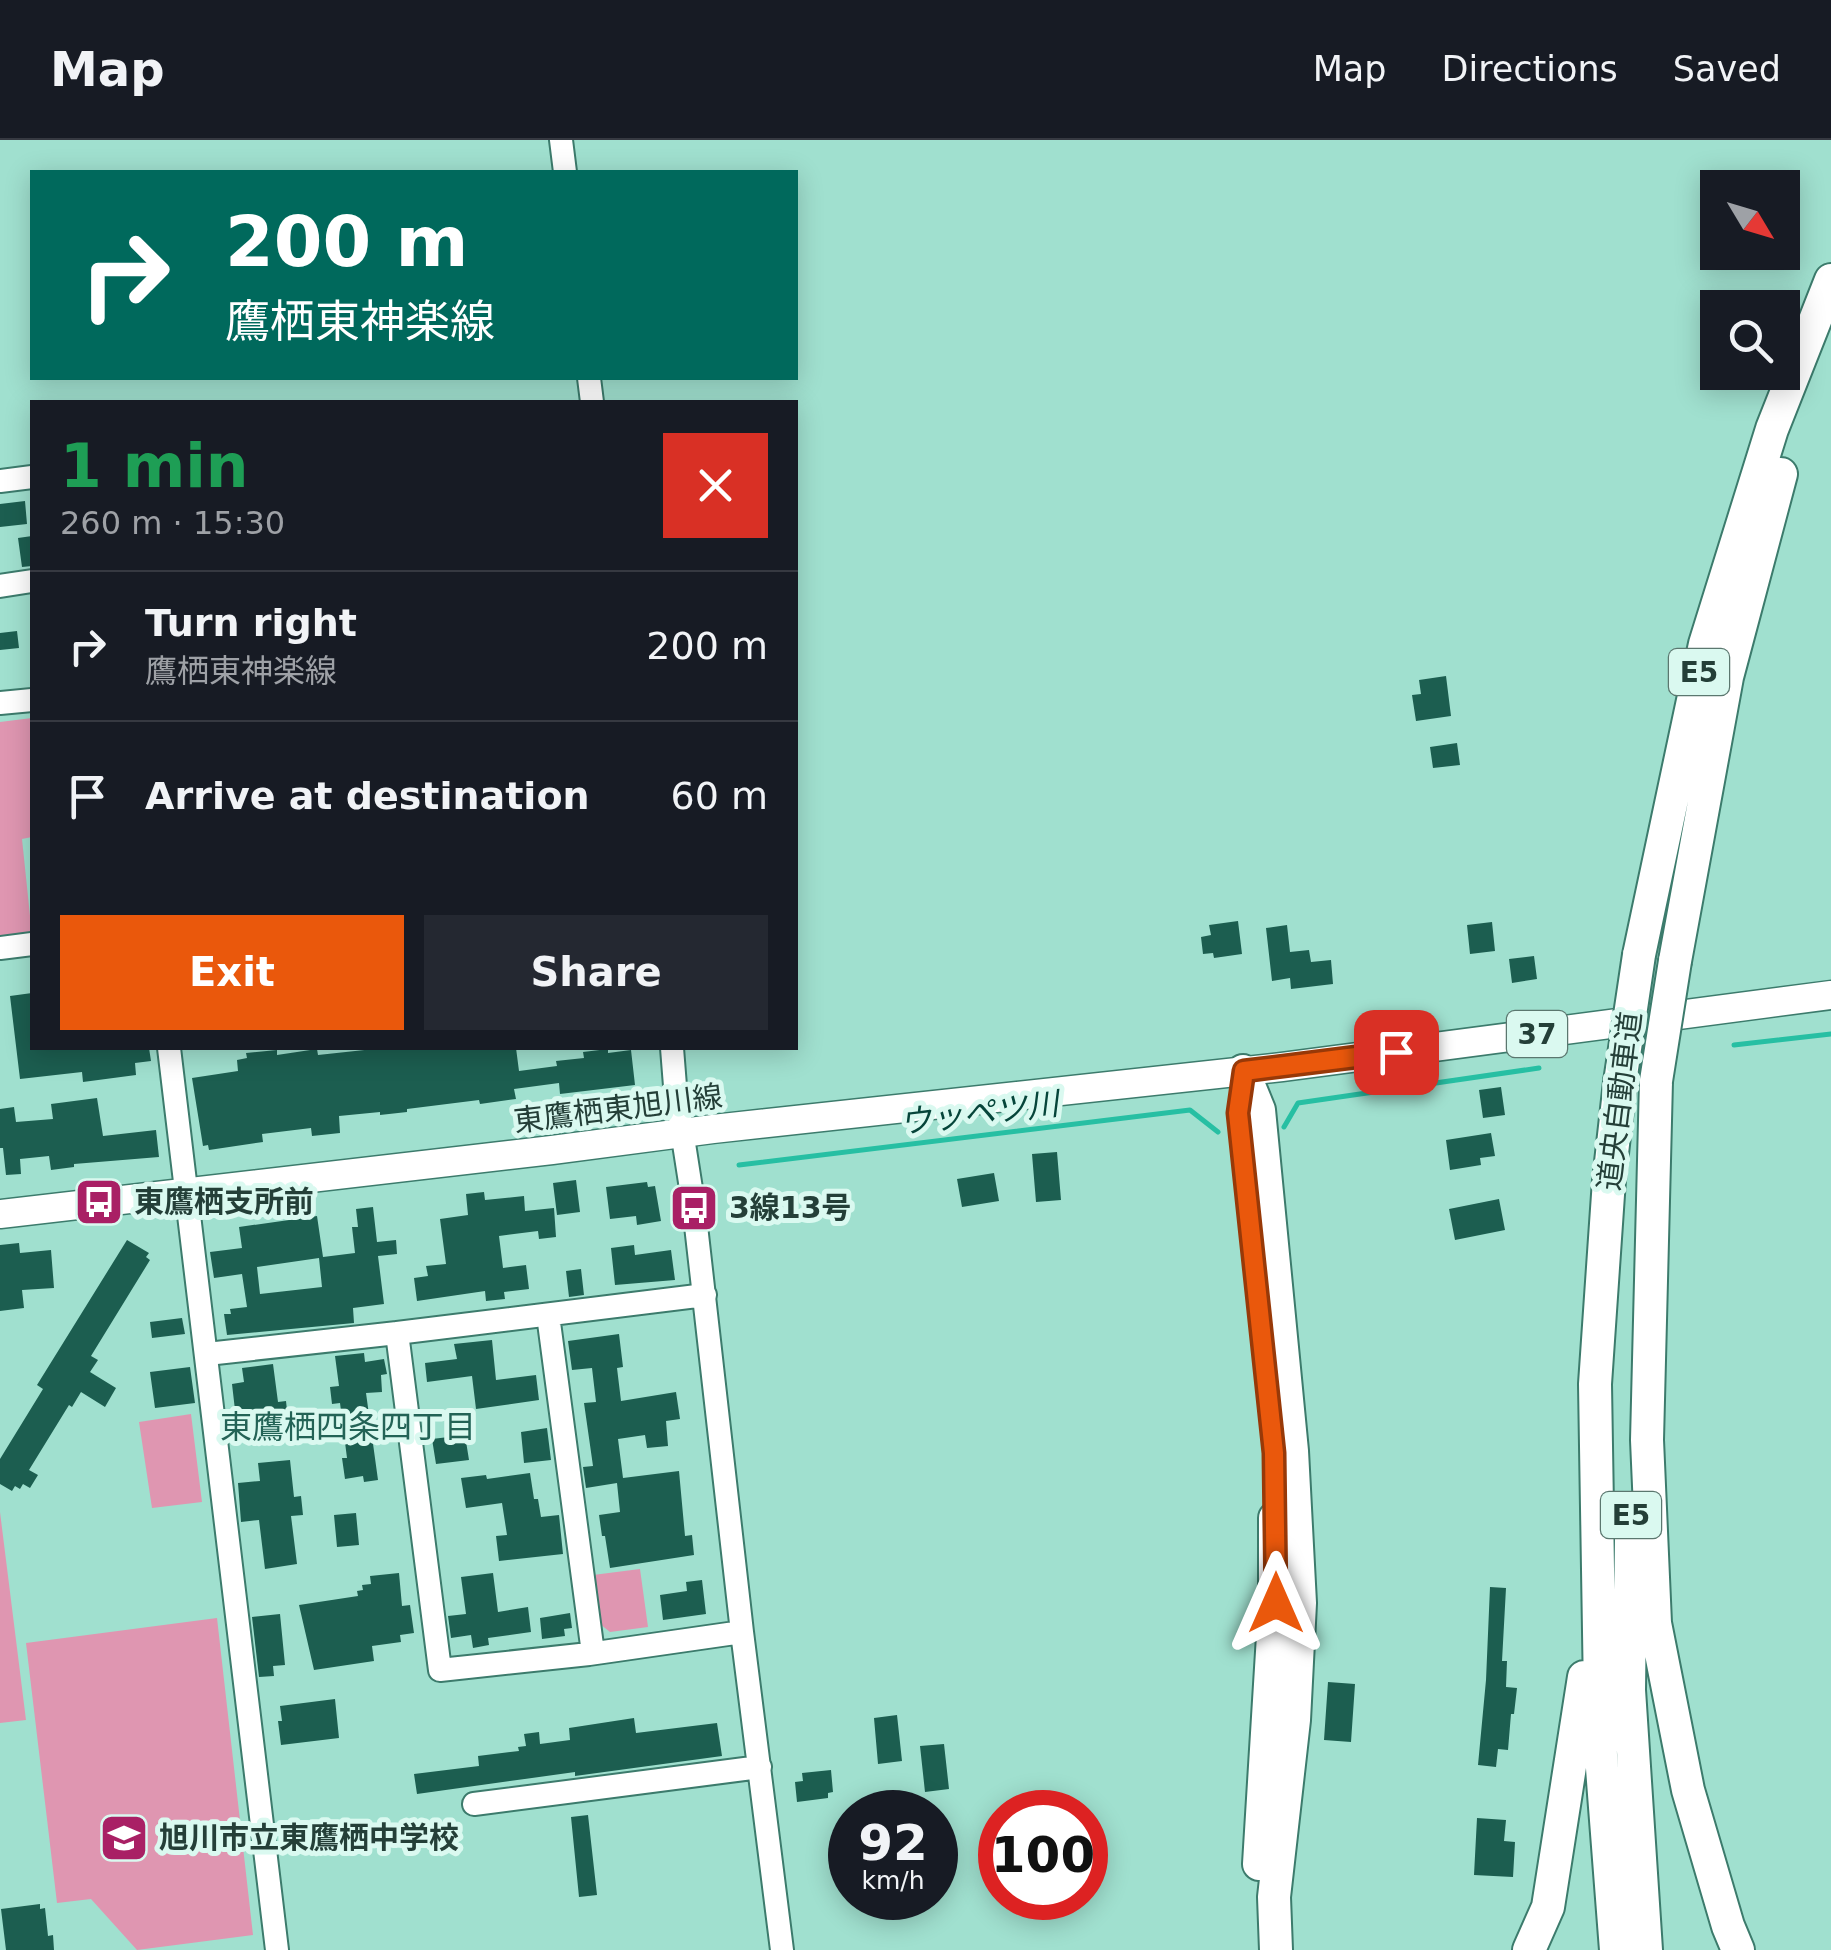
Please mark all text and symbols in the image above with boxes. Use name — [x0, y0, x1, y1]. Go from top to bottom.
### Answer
text: Map — [50, 41, 165, 97]
text: Map — [1313, 49, 1387, 89]
text: Directions — [1442, 49, 1618, 89]
text: Saved — [1673, 49, 1781, 89]
north arrow — [1700, 170, 1800, 270]
map controls — [1700, 170, 1800, 390]
text: 200 m — [225, 201, 468, 283]
icon: right — [60, 210, 190, 340]
button: search — [1700, 290, 1800, 390]
text: 鷹栖東神楽線 — [225, 295, 495, 348]
text: 1 min — [60, 431, 248, 501]
button: close — [663, 433, 768, 538]
text: 260 m · 15:30 — [60, 504, 285, 542]
text: Turn right — [145, 601, 357, 645]
icon: right — [60, 619, 115, 674]
text: 200 m — [646, 624, 768, 668]
road number: E5 — [1669, 649, 1729, 695]
text: 鷹栖東神楽線 — [145, 652, 337, 690]
icon: arrive — [60, 769, 115, 824]
text: Arrive at destination — [145, 774, 590, 818]
text: 60 m — [671, 774, 768, 818]
button: Exit — [60, 915, 404, 1030]
button: Share — [424, 915, 768, 1030]
street label: 道央自動車道 — [1591, 1009, 1648, 1192]
pin — [1354, 1010, 1439, 1095]
road number: 37 — [1507, 1011, 1567, 1057]
icon: arrive — [1369, 1025, 1424, 1080]
street label: 東鷹栖東旭川線 — [512, 1078, 724, 1139]
water label: ウッペツ川 — [897, 1084, 1064, 1142]
bus stop icon: 東鷹栖支所前 — [73, 1176, 125, 1228]
bus stop icon: 3線13号 — [668, 1182, 720, 1234]
place label: 東鷹栖支所前 — [134, 1184, 314, 1219]
place label: 3線13号 — [729, 1190, 852, 1225]
district label: 東鷹栖四条四丁目 — [220, 1408, 476, 1446]
road number: E5 — [1601, 1492, 1661, 1538]
position arrow — [1224, 1551, 1328, 1655]
speed limit sign: 100 — [978, 1790, 1108, 1920]
school or university icon: 旭川市立東鷹栖中学校 — [98, 1812, 150, 1864]
text: 92 — [858, 1814, 928, 1872]
place label: 旭川市立東鷹栖中学校 — [159, 1820, 459, 1855]
text: km/h — [861, 1866, 925, 1895]

